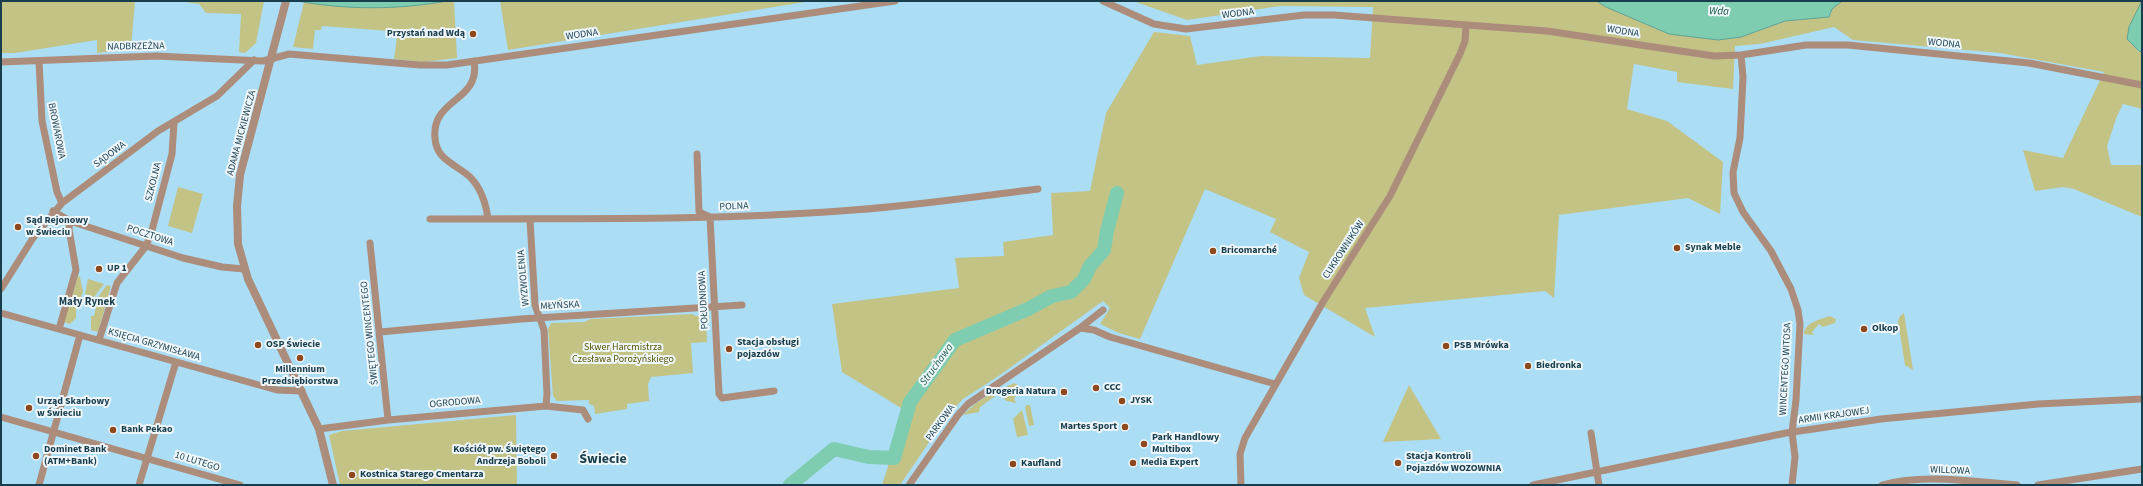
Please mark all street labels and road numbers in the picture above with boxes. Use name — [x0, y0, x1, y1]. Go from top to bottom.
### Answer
street label: WODNA — [1221, 6, 1255, 22]
street label: WODNA — [1606, 24, 1640, 40]
street label: WODNA — [565, 27, 599, 43]
street label: WODNA — [1927, 36, 1961, 52]
street label: NADBRZEŻNA — [107, 40, 165, 54]
street label: ADAMA MICKIEWICZA — [225, 89, 259, 177]
street label: BROWAROWA — [45, 102, 67, 160]
street label: SĄDOWA — [92, 139, 128, 171]
street label: SZKOLNA — [143, 161, 165, 203]
street label: POLNA — [719, 200, 749, 214]
street label: CUKROWNIKÓW — [1321, 219, 1367, 281]
street label: POCZTOWA — [125, 223, 175, 249]
street label: WYZWOLENIA — [516, 249, 532, 307]
street label: POŁUDNIOWA — [696, 270, 712, 330]
street label: ŚWIĘTEGO WINCENTEGO — [359, 280, 381, 386]
street label: MŁYŃSKA — [540, 299, 580, 313]
street label: WINCENTEGO WITOSA — [1778, 322, 1794, 416]
street label: KSIĘCIA GRZYMISŁAWA — [106, 326, 202, 364]
street label: OGRODOWA — [429, 395, 481, 411]
street label: PARKOWA — [924, 403, 958, 443]
street label: ARMII KRAJOWEJ — [1798, 405, 1870, 427]
street label: 10 LUTEGO — [173, 449, 221, 475]
street label: WILLOWA — [1930, 464, 1970, 478]

